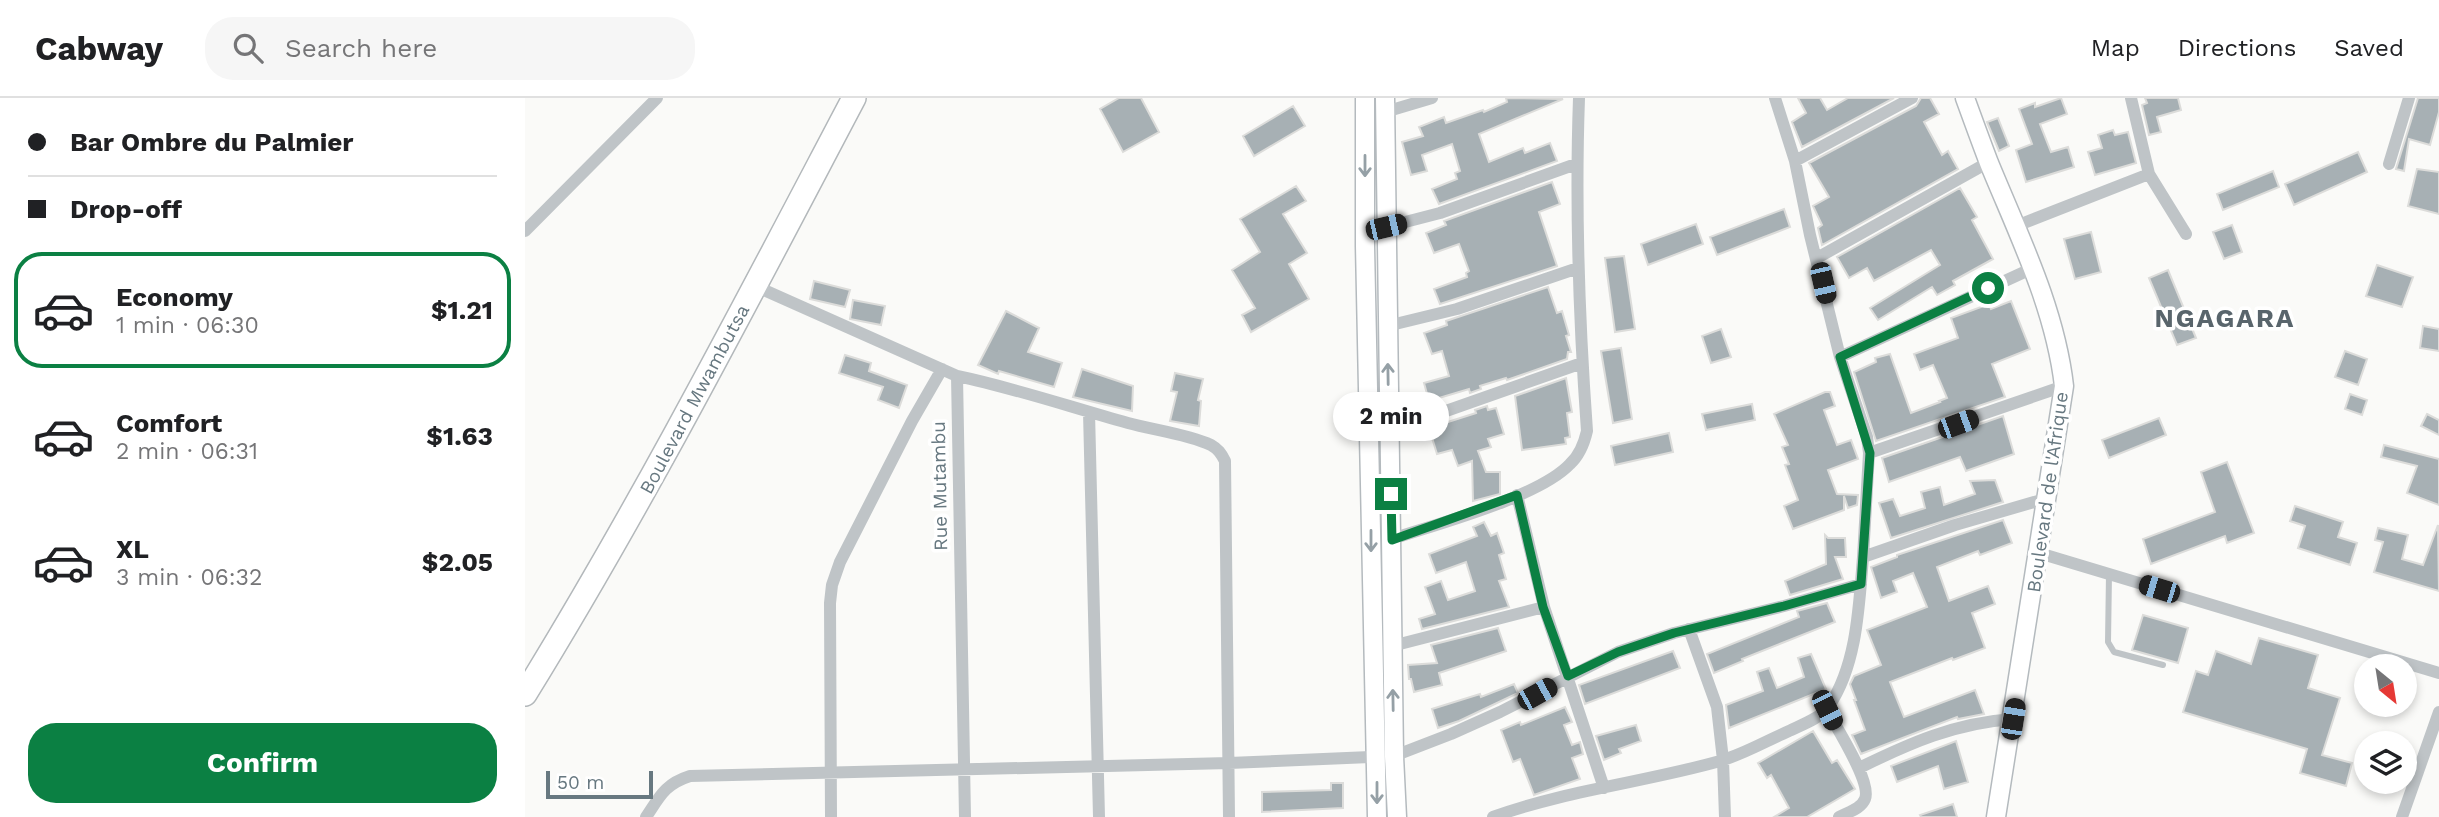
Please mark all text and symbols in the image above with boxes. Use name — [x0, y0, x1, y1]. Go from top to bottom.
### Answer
search box — [205, 17, 695, 80]
text: Cabway — [35, 29, 163, 68]
icon: search — [229, 29, 267, 67]
text: Search here — [285, 33, 437, 63]
text: Map — [2091, 34, 2140, 62]
text: Directions — [2178, 34, 2296, 62]
text: Saved — [2334, 34, 2404, 62]
text: Bar Ombre du Palmier — [70, 127, 353, 157]
one-way arrow — [1358, 154, 1372, 177]
text: Drop-off — [70, 194, 182, 224]
car — [1364, 212, 1409, 242]
car — [1809, 260, 1838, 306]
route start — [1972, 272, 2004, 304]
icon: car — [32, 279, 95, 342]
text: Economy — [116, 282, 233, 312]
text: $1.21 — [431, 295, 493, 325]
street label: Boulevard Mwambutsa — [635, 300, 754, 498]
district label: NGAGARA — [2155, 303, 2295, 333]
text: 1 min · 06:30 — [116, 312, 259, 339]
one-way arrow — [1382, 363, 1395, 386]
street label: Boulevard de l'Afrique — [2022, 390, 2073, 594]
callout: 2 min — [1333, 392, 1449, 442]
text: 2 min — [1360, 403, 1422, 430]
icon: car — [32, 405, 95, 468]
car — [1935, 407, 1982, 441]
text: Comfort — [116, 408, 222, 438]
text: $1.63 — [426, 421, 493, 451]
street label: Rue Mutambu — [927, 421, 952, 551]
text: 2 min · 06:31 — [116, 438, 258, 465]
route end — [1375, 478, 1407, 510]
one-way arrow — [1364, 529, 1378, 552]
icon: car — [32, 531, 95, 594]
text: XL — [116, 534, 149, 564]
text: $2.05 — [422, 547, 493, 577]
text: 3 min · 06:32 — [116, 564, 262, 591]
car — [2136, 573, 2183, 605]
north arrow — [2354, 654, 2417, 718]
map controls — [2354, 654, 2417, 794]
car — [1514, 675, 1561, 713]
car — [1809, 687, 1846, 733]
one-way arrow — [1386, 689, 1400, 712]
car — [2000, 697, 2027, 741]
button: Confirm — [28, 723, 497, 803]
button: layers — [2354, 731, 2417, 794]
scale bar — [546, 768, 653, 800]
text: 50 m — [557, 771, 604, 794]
one-way arrow — [1370, 781, 1384, 804]

